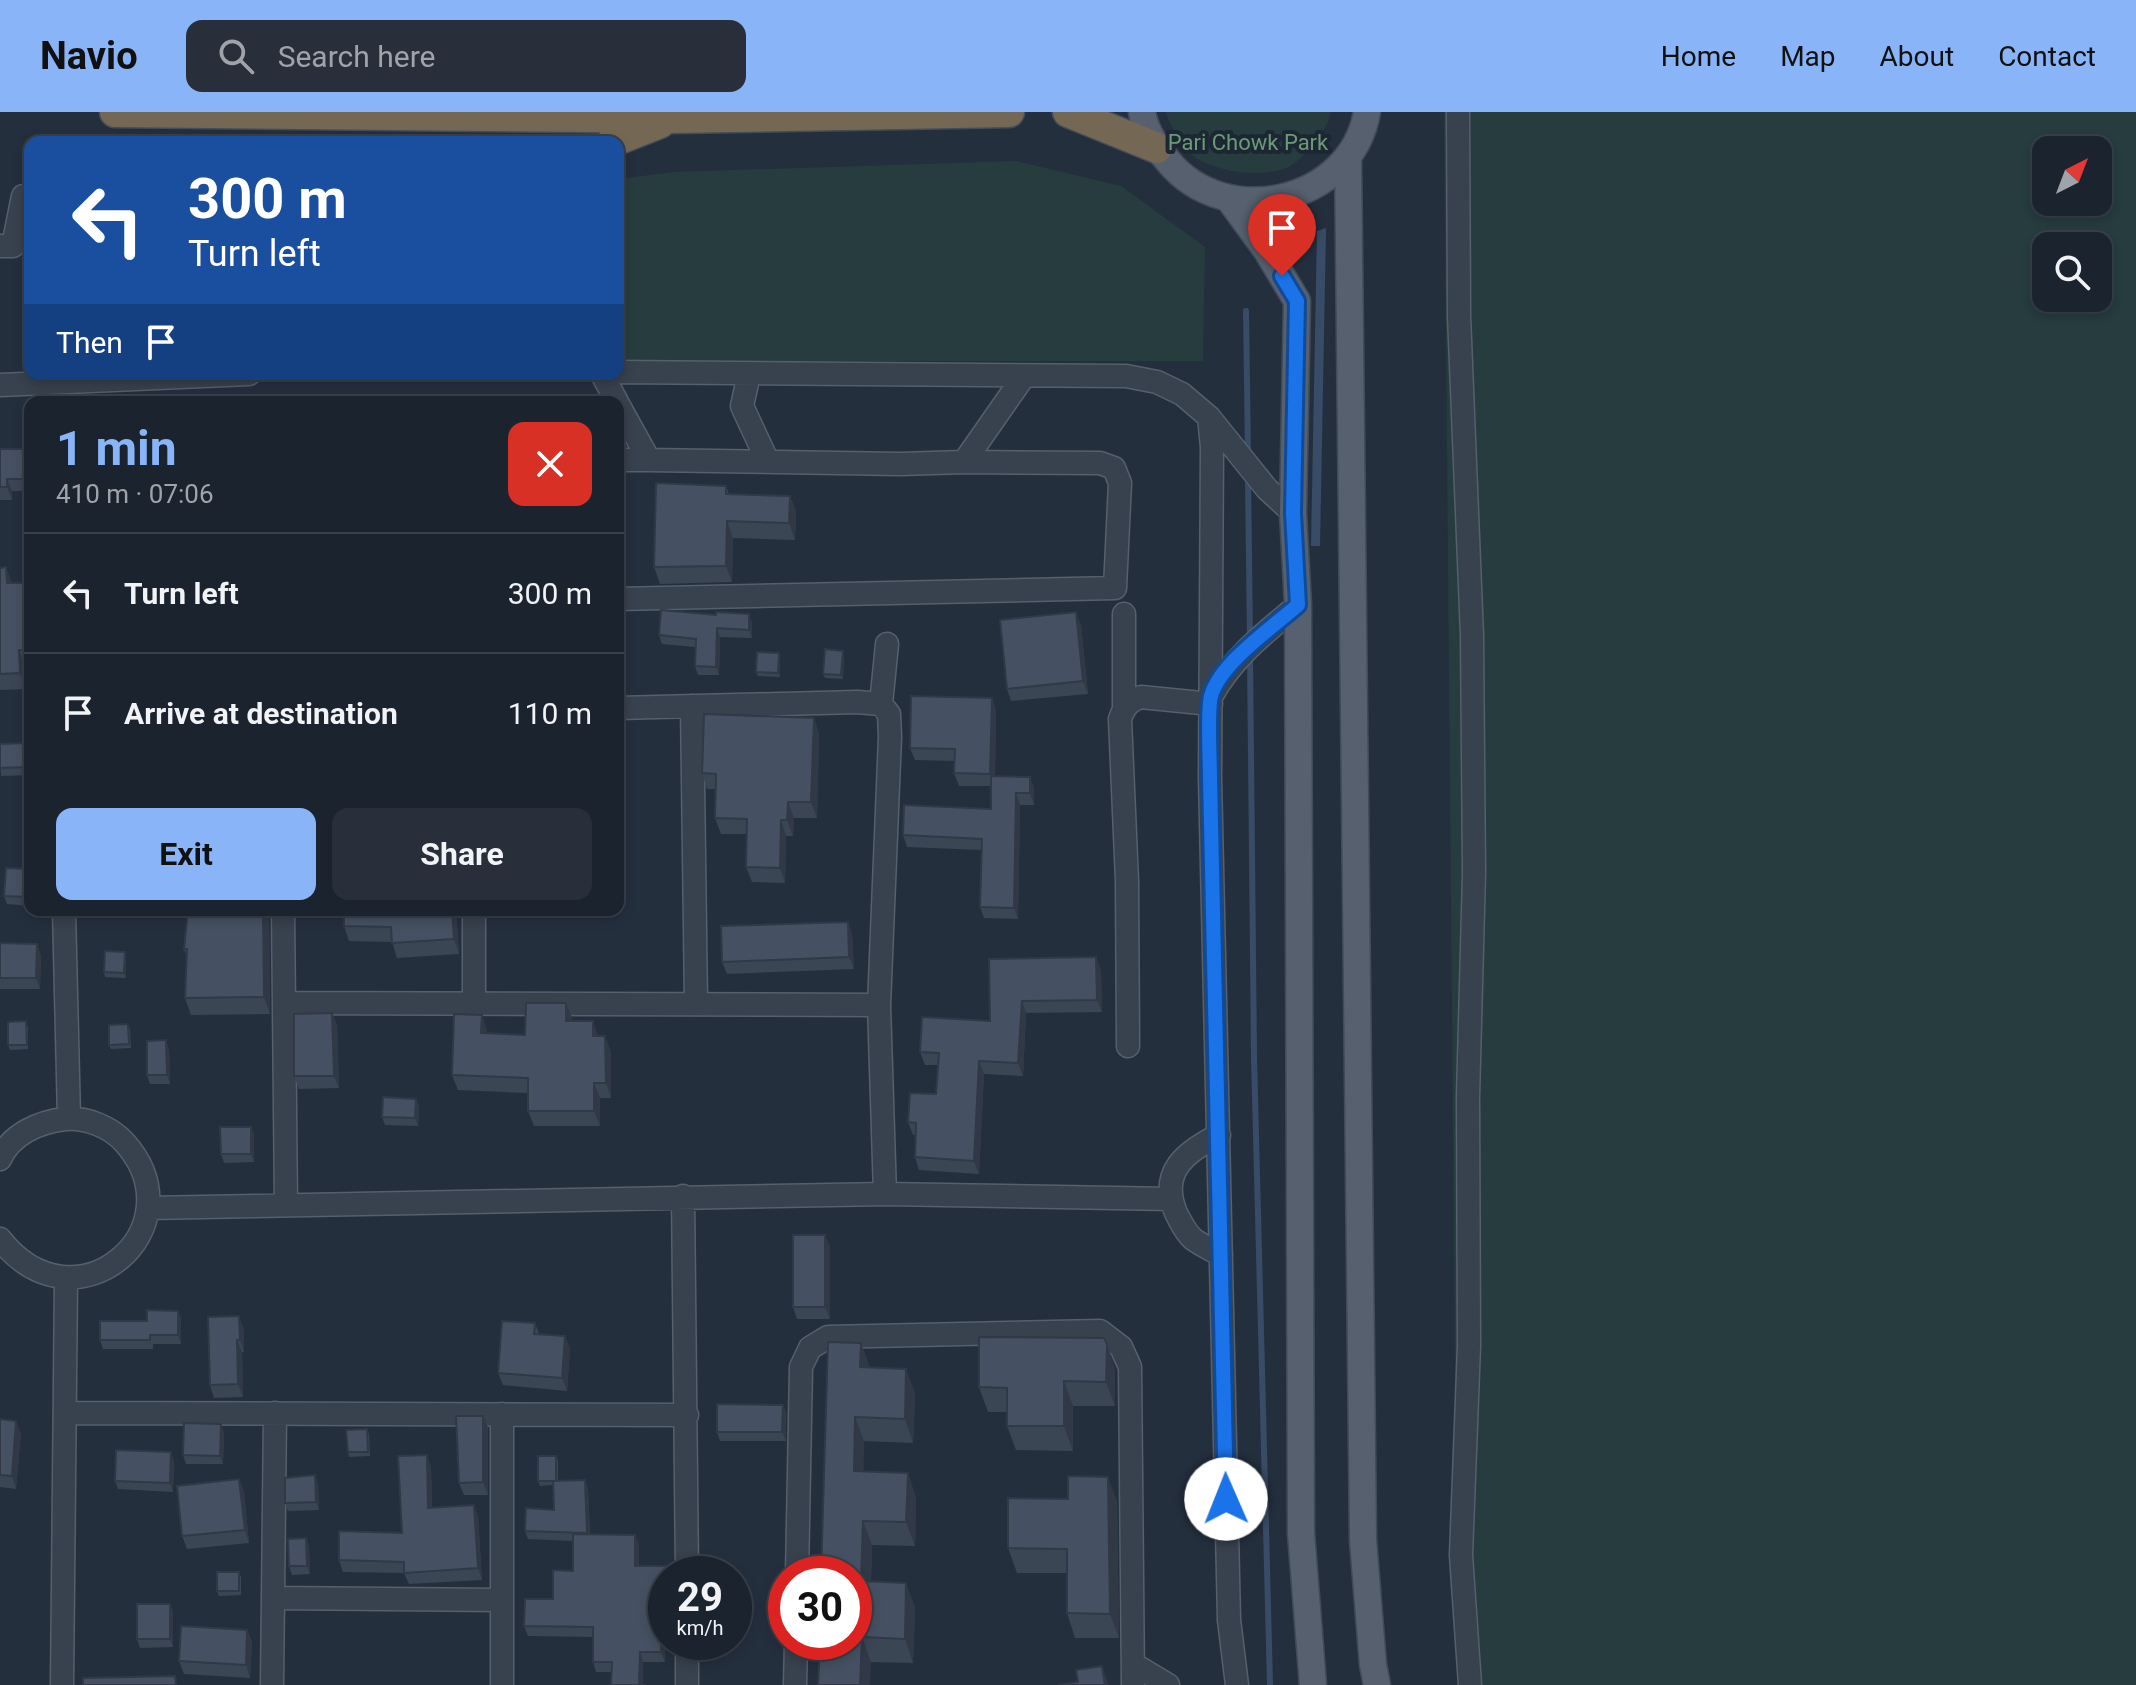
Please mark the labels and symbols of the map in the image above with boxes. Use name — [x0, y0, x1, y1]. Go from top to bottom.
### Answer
park label: Pari Chowk Park — [1168, 130, 1329, 155]
north arrow — [2032, 136, 2112, 216]
pin — [1248, 194, 1316, 276]
position arrow — [1184, 1457, 1268, 1541]
speed limit sign: 30 — [768, 1556, 872, 1660]

